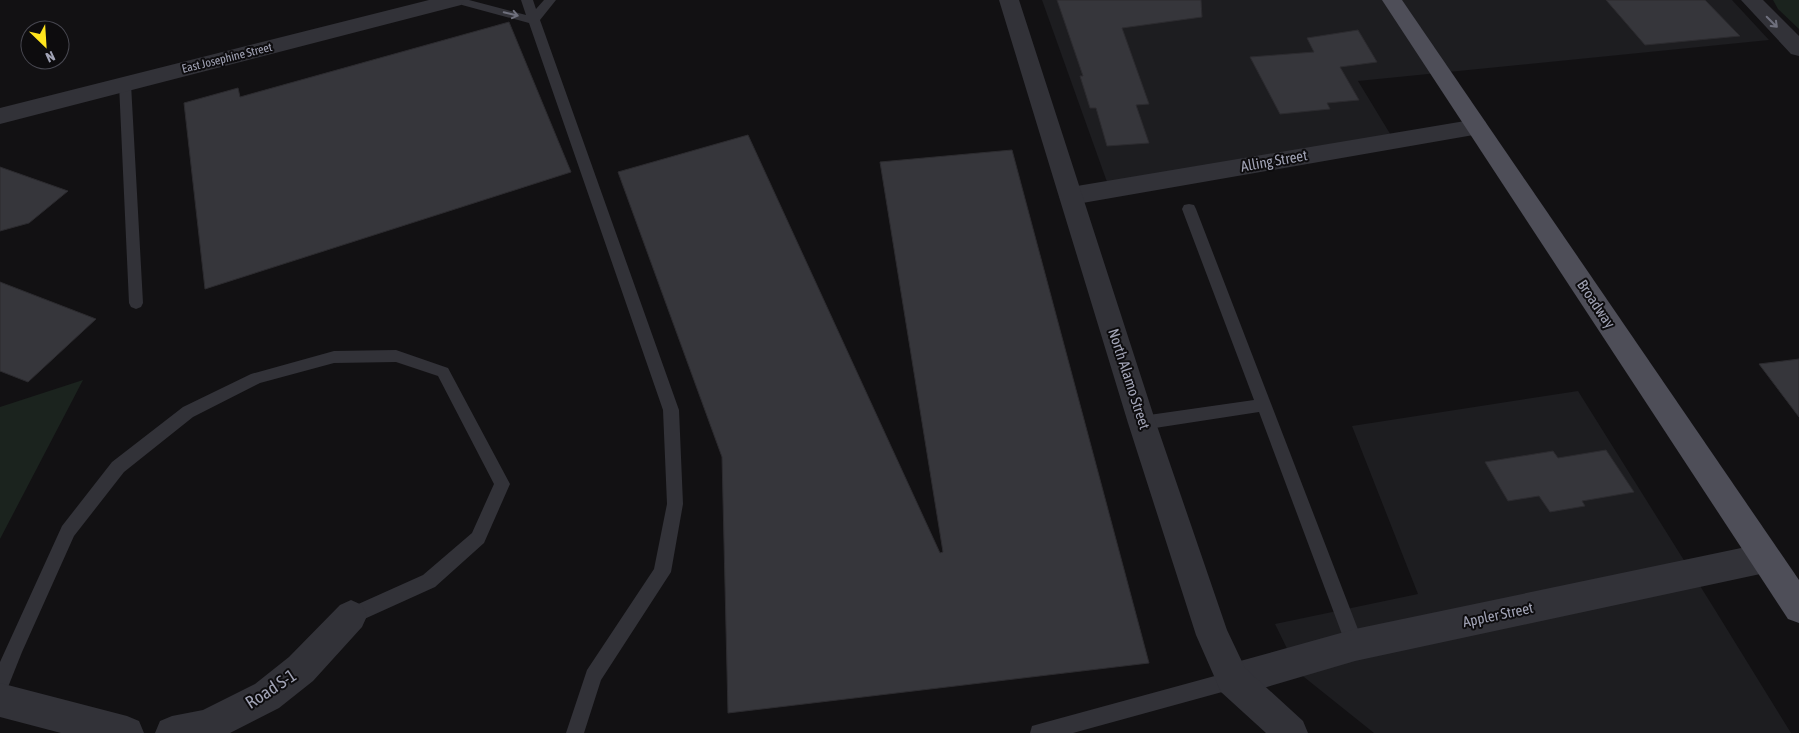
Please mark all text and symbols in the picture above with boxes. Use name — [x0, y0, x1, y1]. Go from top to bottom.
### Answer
one-way arrow — [502, 10, 518, 19]
one-way arrow — [1766, 15, 1778, 28]
north arrow — [20, 20, 70, 70]
street label: East Josephine Street — [180, 40, 274, 76]
text: N — [43, 48, 58, 66]
street label: Alling Street — [1239, 146, 1309, 175]
street label: Broadway — [1574, 276, 1619, 331]
street label: North Alamo Street — [1105, 326, 1154, 431]
street label: Appler Street — [1461, 599, 1535, 630]
street label: Road S-1 — [241, 664, 300, 713]

